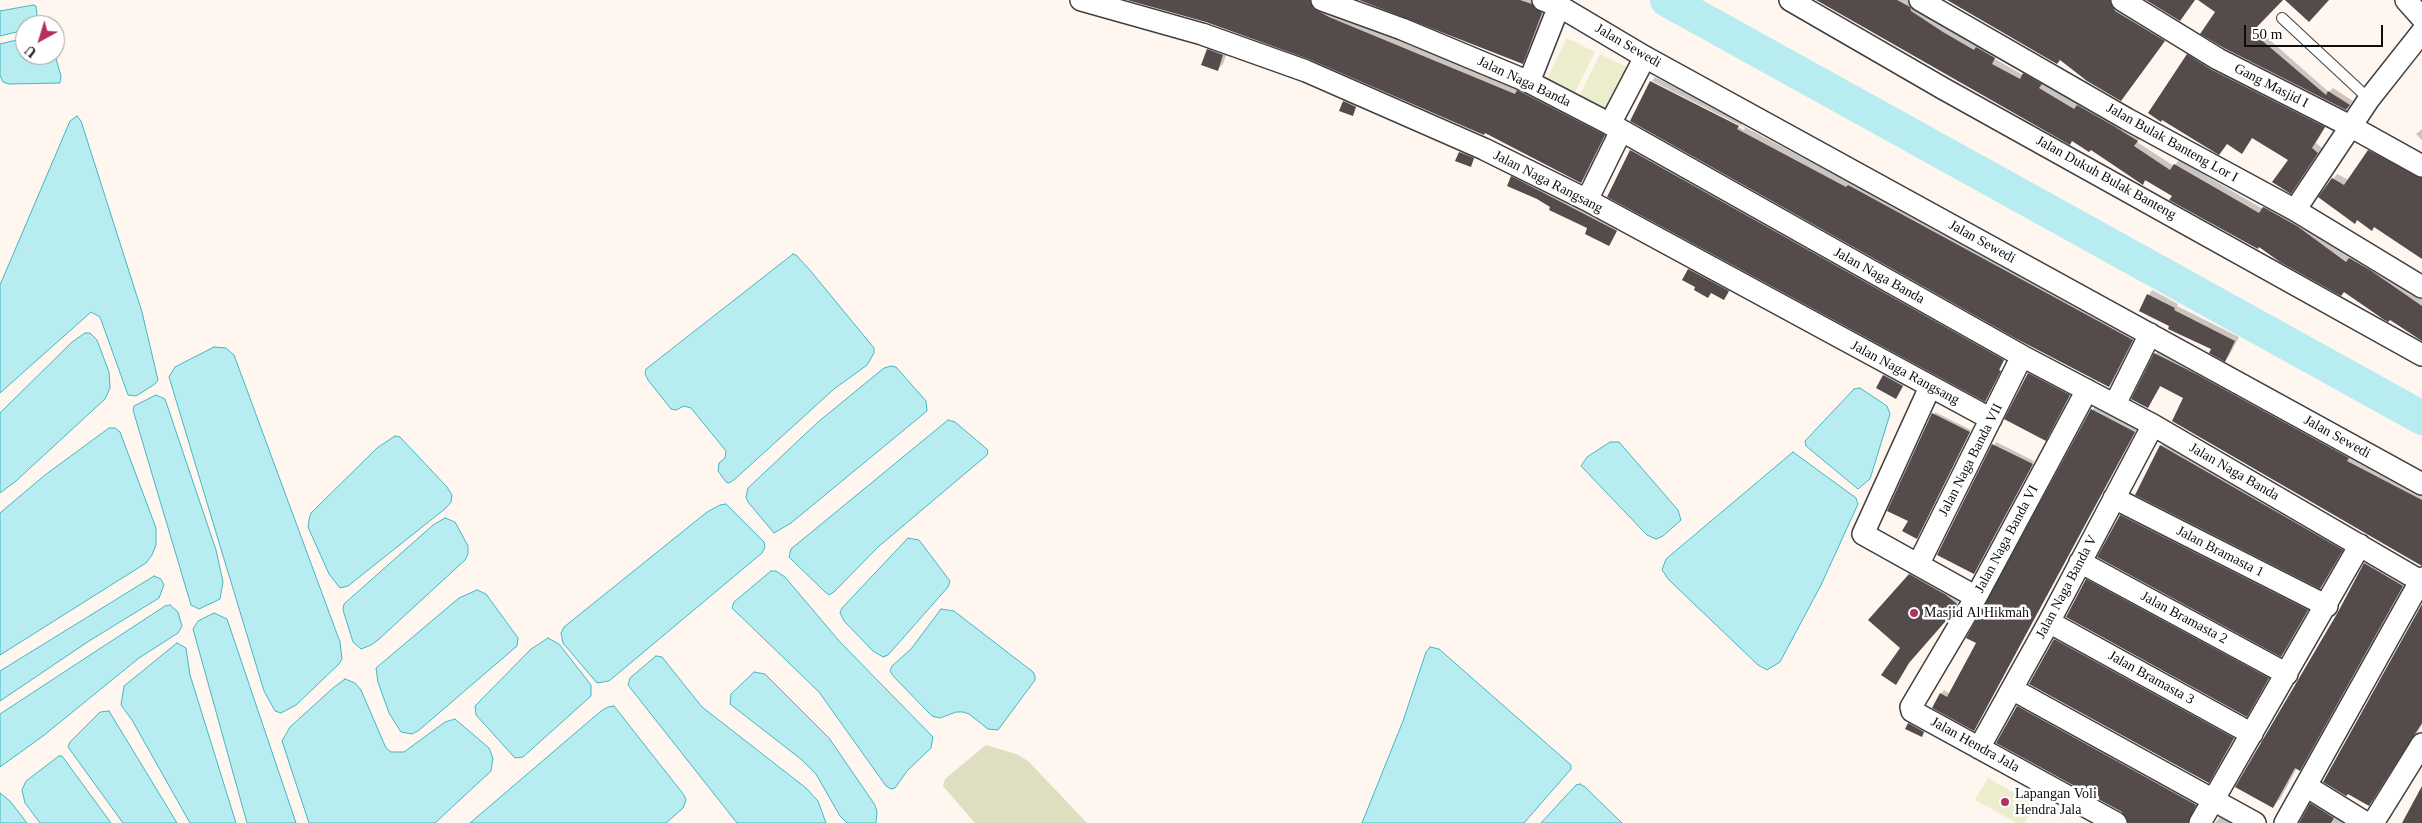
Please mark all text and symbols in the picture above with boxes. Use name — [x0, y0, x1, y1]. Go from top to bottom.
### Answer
north arrow — [15, 15, 65, 65]
scale bar — [2247, 15, 2386, 47]
street label: Jalan Sewedi — [1592, 20, 1664, 72]
text: 50 m — [2252, 26, 2282, 42]
text: U — [22, 42, 40, 60]
street label: Jalan Naga Banda — [1475, 53, 1573, 111]
street label: Gang Masjid I — [2231, 60, 2311, 112]
street label: Jalan Bulak Banteng Lor I — [2103, 100, 2241, 186]
street label: Jalan Dukuh Bulak Banteng — [2033, 132, 2179, 224]
street label: Jalan Naga Rangsang — [1490, 147, 1606, 217]
street label: Jalan Sewedi — [1946, 217, 2018, 267]
street label: Jalan Naga Banda — [1831, 244, 1927, 308]
street label: Jalan Naga Rangsang — [1848, 337, 1962, 409]
street label: Jalan Naga Banda VII — [1935, 401, 2007, 519]
street label: Jalan Sewedi — [2301, 412, 2373, 462]
street label: Jalan Naga Banda — [2186, 439, 2282, 505]
street label: Jalan Naga Banda VI — [1972, 482, 2042, 596]
street label: Jalan Bramasta 1 — [2174, 523, 2266, 581]
street label: Jalan Naga Banda V — [2033, 532, 2101, 642]
street label: Jalan Bramasta 2 — [2138, 588, 2230, 648]
place label: Masjid Al Hikmah — [1924, 605, 2029, 621]
marker: Masjid Al Hikmah — [1908, 607, 1920, 619]
street label: Jalan Bramasta 3 — [2105, 647, 2197, 709]
street label: Jalan Hendra Jala — [1928, 714, 2022, 776]
place label: Lapangan Voli Hendra Jala — [2015, 786, 2097, 819]
marker: Lapangan Voli Hendra Jala — [1999, 796, 2011, 808]

